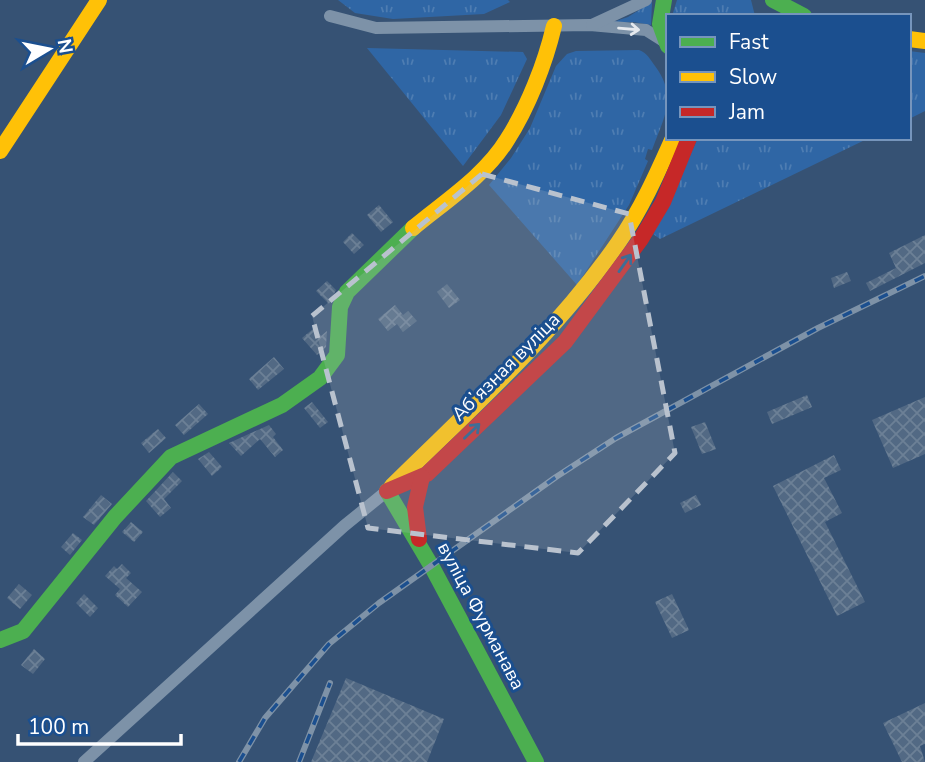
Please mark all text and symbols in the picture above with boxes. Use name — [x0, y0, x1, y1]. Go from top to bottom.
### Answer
north arrow — [14, 14, 84, 84]
legend — [666, 14, 911, 140]
one-way arrow — [617, 23, 640, 36]
text: Fast — [729, 28, 769, 56]
text: N — [51, 37, 79, 55]
text: Slow — [729, 63, 778, 91]
text: Jam — [728, 98, 765, 126]
one-way arrow — [618, 254, 632, 273]
street label: Абʼязная вуліца — [446, 307, 566, 427]
one-way arrow — [463, 422, 480, 439]
street label: вуліца Фурманава — [431, 538, 531, 694]
scale bar — [18, 702, 180, 746]
text: 100 m — [28, 713, 89, 741]

